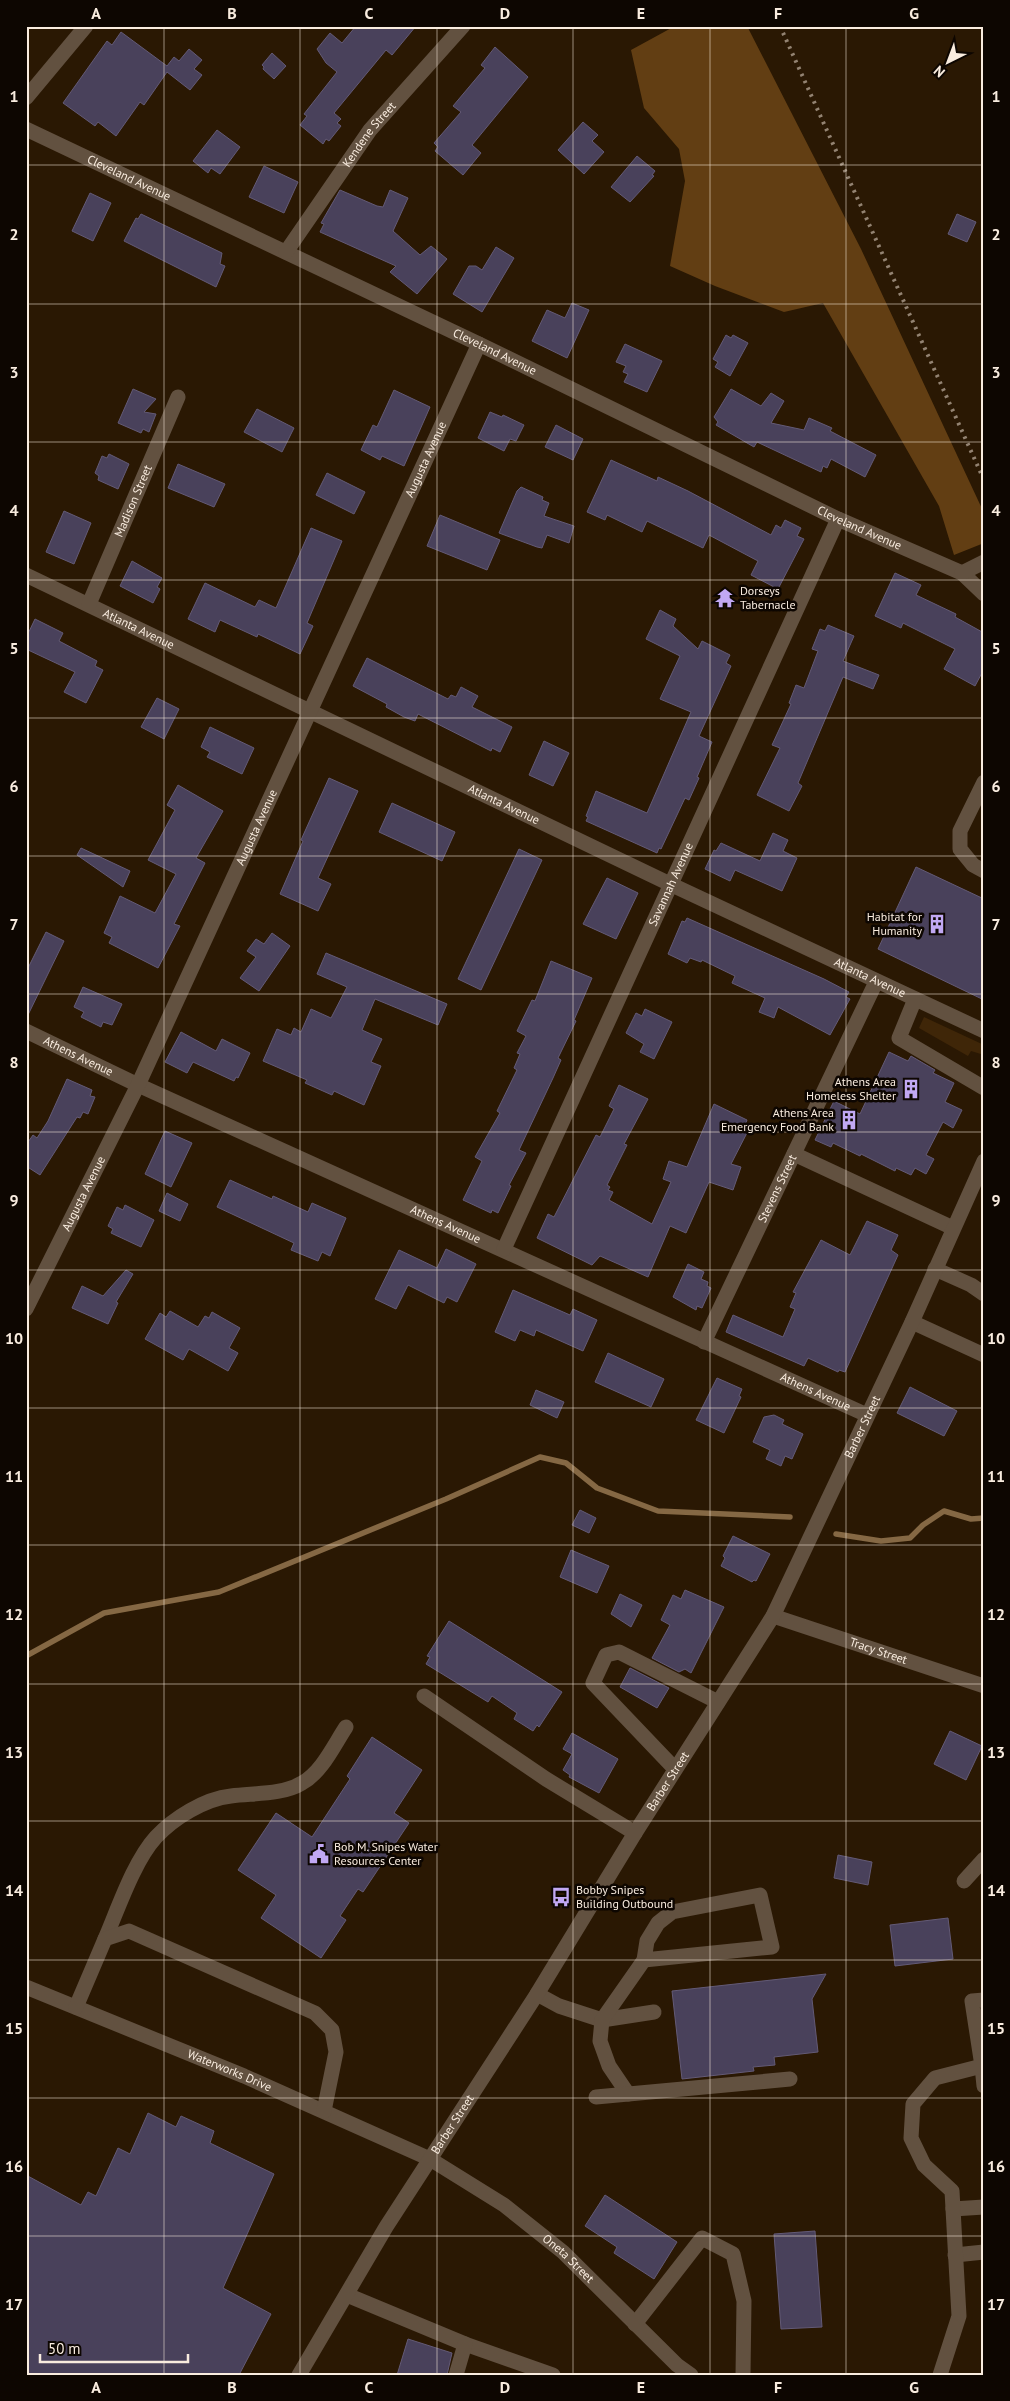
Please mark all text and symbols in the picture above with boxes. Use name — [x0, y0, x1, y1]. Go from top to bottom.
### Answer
text: A — [91, 3, 101, 23]
text: B — [227, 3, 237, 23]
text: C — [365, 3, 374, 23]
text: D — [500, 3, 510, 23]
text: E — [637, 3, 645, 23]
text: F — [774, 3, 782, 23]
text: G — [909, 3, 919, 23]
north arrow — [922, 38, 972, 88]
text: N — [930, 62, 949, 81]
text: 1 — [9, 86, 19, 106]
text: 1 — [991, 86, 1001, 106]
street label: Kendene Street — [339, 98, 399, 170]
street label: Cleveland Avenue — [85, 151, 173, 204]
text: 2 — [9, 224, 19, 244]
text: 2 — [991, 224, 1001, 244]
street label: Cleveland Avenue — [451, 325, 539, 378]
text: 3 — [9, 362, 19, 382]
text: 3 — [991, 362, 1001, 382]
street label: Augusta Avenue — [401, 419, 449, 500]
street label: Madison Street — [111, 463, 155, 539]
text: 4 — [9, 500, 19, 520]
text: 4 — [991, 500, 1001, 520]
street label: Cleveland Avenue — [815, 502, 904, 553]
place label: Dorseys Tabernacle — [740, 583, 796, 612]
temple icon: Dorseys Tabernacle — [714, 587, 736, 609]
street label: Atlanta Avenue — [101, 605, 177, 652]
text: 5 — [9, 638, 19, 658]
text: 5 — [991, 638, 1001, 658]
text: 6 — [9, 776, 19, 796]
text: 6 — [991, 776, 1001, 796]
street label: Atlanta Avenue — [466, 780, 542, 827]
street label: Augusta Avenue — [232, 787, 280, 868]
street label: Savannah Avenue — [645, 840, 696, 928]
place label: Habitat for Humanity — [867, 909, 922, 938]
building icon: Habitat for Humanity — [926, 913, 948, 935]
text: 7 — [9, 914, 19, 934]
text: 7 — [991, 914, 1001, 934]
street label: Atlanta Avenue — [832, 954, 908, 1000]
street label: Athens Avenue — [41, 1033, 116, 1079]
text: 8 — [9, 1052, 19, 1072]
text: 8 — [991, 1052, 1001, 1072]
place label: Athens Area Homeless Shelter — [806, 1074, 896, 1103]
building icon: Athens Area Homeless Shelter — [900, 1078, 922, 1100]
place label: Athens Area Emergency Food Bank — [721, 1105, 834, 1134]
building icon: Athens Area Emergency Food Bank — [838, 1109, 860, 1131]
street label: Stevens Street — [754, 1152, 799, 1225]
street label: Augusta Avenue — [58, 1153, 108, 1233]
text: 9 — [9, 1190, 19, 1210]
text: 9 — [991, 1190, 1001, 1210]
street label: Athens Avenue — [408, 1201, 483, 1246]
text: 10 — [5, 1328, 23, 1348]
text: 10 — [987, 1328, 1005, 1348]
street label: Athens Avenue — [778, 1369, 853, 1414]
street label: Barber Street — [841, 1393, 883, 1461]
text: 11 — [5, 1466, 23, 1486]
text: 11 — [987, 1466, 1005, 1486]
text: 12 — [5, 1604, 23, 1624]
text: 12 — [987, 1604, 1005, 1624]
street label: Tracy Street — [848, 1634, 909, 1667]
text: 13 — [5, 1742, 23, 1762]
text: 13 — [987, 1742, 1005, 1762]
street label: Barber Street — [643, 1749, 692, 1814]
place label: Bob M. Snipes Water Resources Center — [334, 1839, 438, 1868]
public building icon: Bob M. Snipes Water Resources Center — [308, 1843, 330, 1865]
text: 14 — [5, 1880, 23, 1900]
text: 14 — [987, 1880, 1005, 1900]
place label: Bobby Snipes Building Outbound — [576, 1882, 673, 1911]
bus stop icon: Bobby Snipes Building Outbound — [550, 1886, 572, 1908]
text: 15 — [5, 2018, 23, 2038]
text: 15 — [987, 2018, 1005, 2038]
street label: Waterworks Drive — [185, 2046, 274, 2094]
street label: Barber Street — [427, 2092, 477, 2157]
text: 16 — [5, 2156, 23, 2176]
text: 16 — [987, 2156, 1005, 2176]
street label: Oneta Street — [540, 2231, 598, 2286]
text: 17 — [5, 2294, 23, 2314]
text: 17 — [987, 2294, 1005, 2314]
scale bar — [40, 2331, 188, 2363]
text: 50 m — [48, 2339, 81, 2358]
text: A — [91, 2377, 101, 2397]
text: B — [227, 2377, 237, 2397]
text: C — [365, 2377, 374, 2397]
text: D — [500, 2377, 510, 2397]
text: E — [637, 2377, 645, 2397]
text: F — [774, 2377, 782, 2397]
text: G — [909, 2377, 919, 2397]

